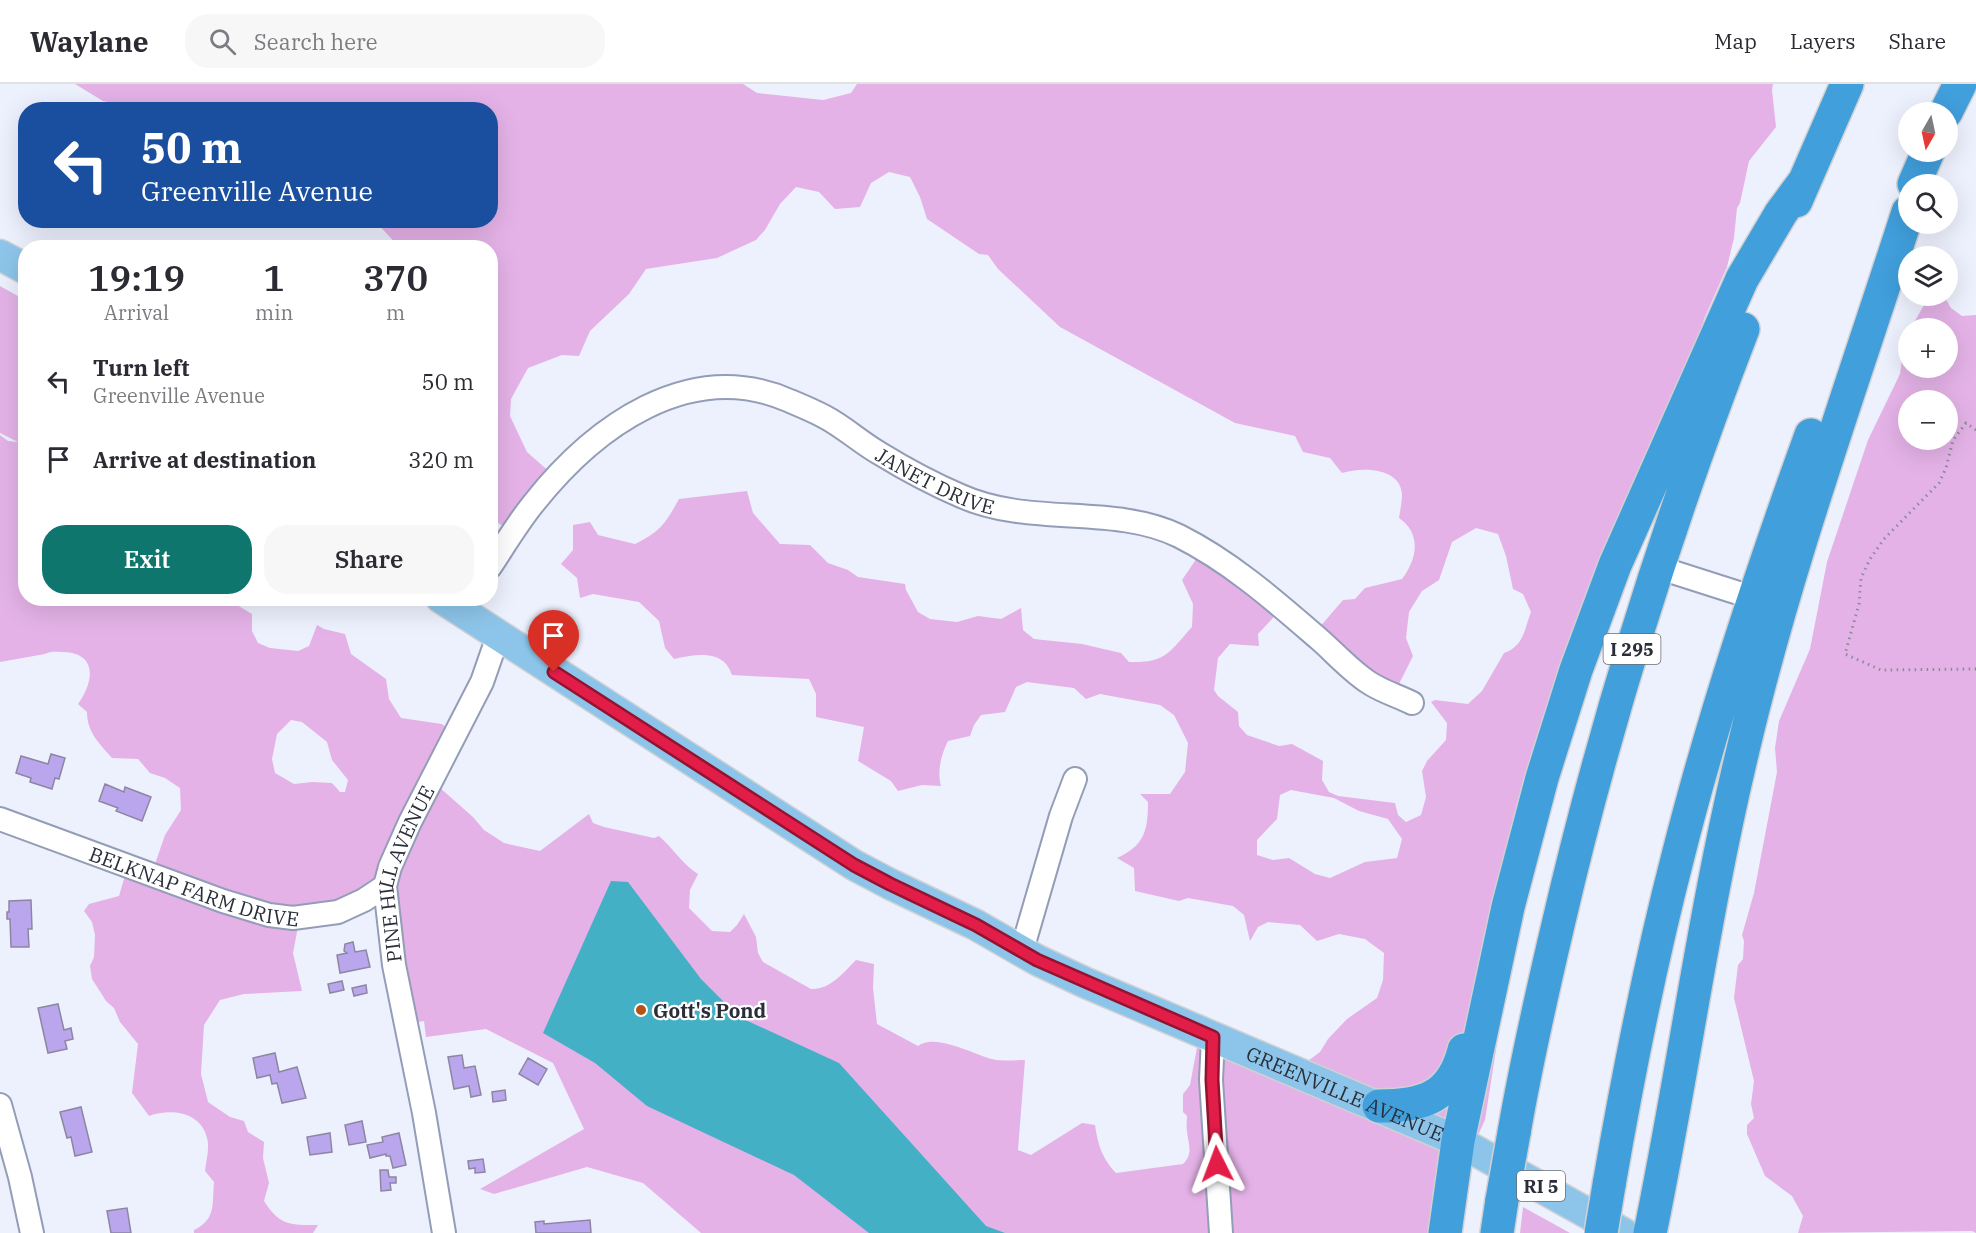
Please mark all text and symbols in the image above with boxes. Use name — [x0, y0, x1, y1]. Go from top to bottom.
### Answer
search box — [185, 14, 605, 68]
text: Waylane — [30, 23, 149, 60]
icon: search — [206, 25, 239, 58]
text: Search here — [254, 27, 378, 56]
text: Map — [1714, 27, 1757, 55]
text: Layers — [1790, 27, 1856, 55]
text: Share — [1889, 27, 1946, 55]
north arrow — [1898, 102, 1958, 162]
map controls — [1898, 102, 1958, 450]
text: 50 m — [141, 120, 242, 175]
icon: left — [42, 126, 120, 204]
text: Greenville Avenue — [141, 173, 373, 208]
button: search — [1898, 174, 1958, 234]
button: layers — [1898, 246, 1958, 306]
text: 19:19 — [88, 254, 185, 301]
text: 1 — [263, 254, 285, 301]
text: 370 — [363, 254, 428, 301]
text: Arrival — [104, 299, 169, 326]
text: min — [255, 299, 293, 326]
text: m — [386, 299, 405, 326]
button: + — [1898, 318, 1958, 378]
text: Turn left — [93, 353, 189, 382]
icon: left — [42, 365, 75, 398]
text: 50 m — [422, 367, 474, 396]
text: Greenville Avenue — [93, 382, 265, 409]
button: − — [1898, 390, 1958, 450]
street label: JANET DRIVE — [871, 441, 998, 520]
icon: arrive — [42, 443, 75, 476]
text: Arrive at destination — [93, 445, 316, 474]
text: 320 m — [408, 445, 474, 474]
button: Exit — [42, 525, 252, 594]
button: Share — [264, 525, 474, 594]
pin — [528, 610, 579, 672]
icon: arrive — [537, 619, 570, 652]
road number: I 295 — [1604, 634, 1660, 664]
street label: PINE HILL AVENUE — [371, 781, 440, 964]
street label: BELKNAP FARM DRIVE — [86, 839, 301, 932]
place label: Gott's Pond — [653, 997, 767, 1024]
marker: Gott's Pond — [634, 1003, 648, 1017]
street label: GREENVILLE AVENUE — [1242, 1039, 1448, 1147]
position arrow — [1185, 1132, 1249, 1196]
road number: RI 5 — [1517, 1171, 1565, 1201]

